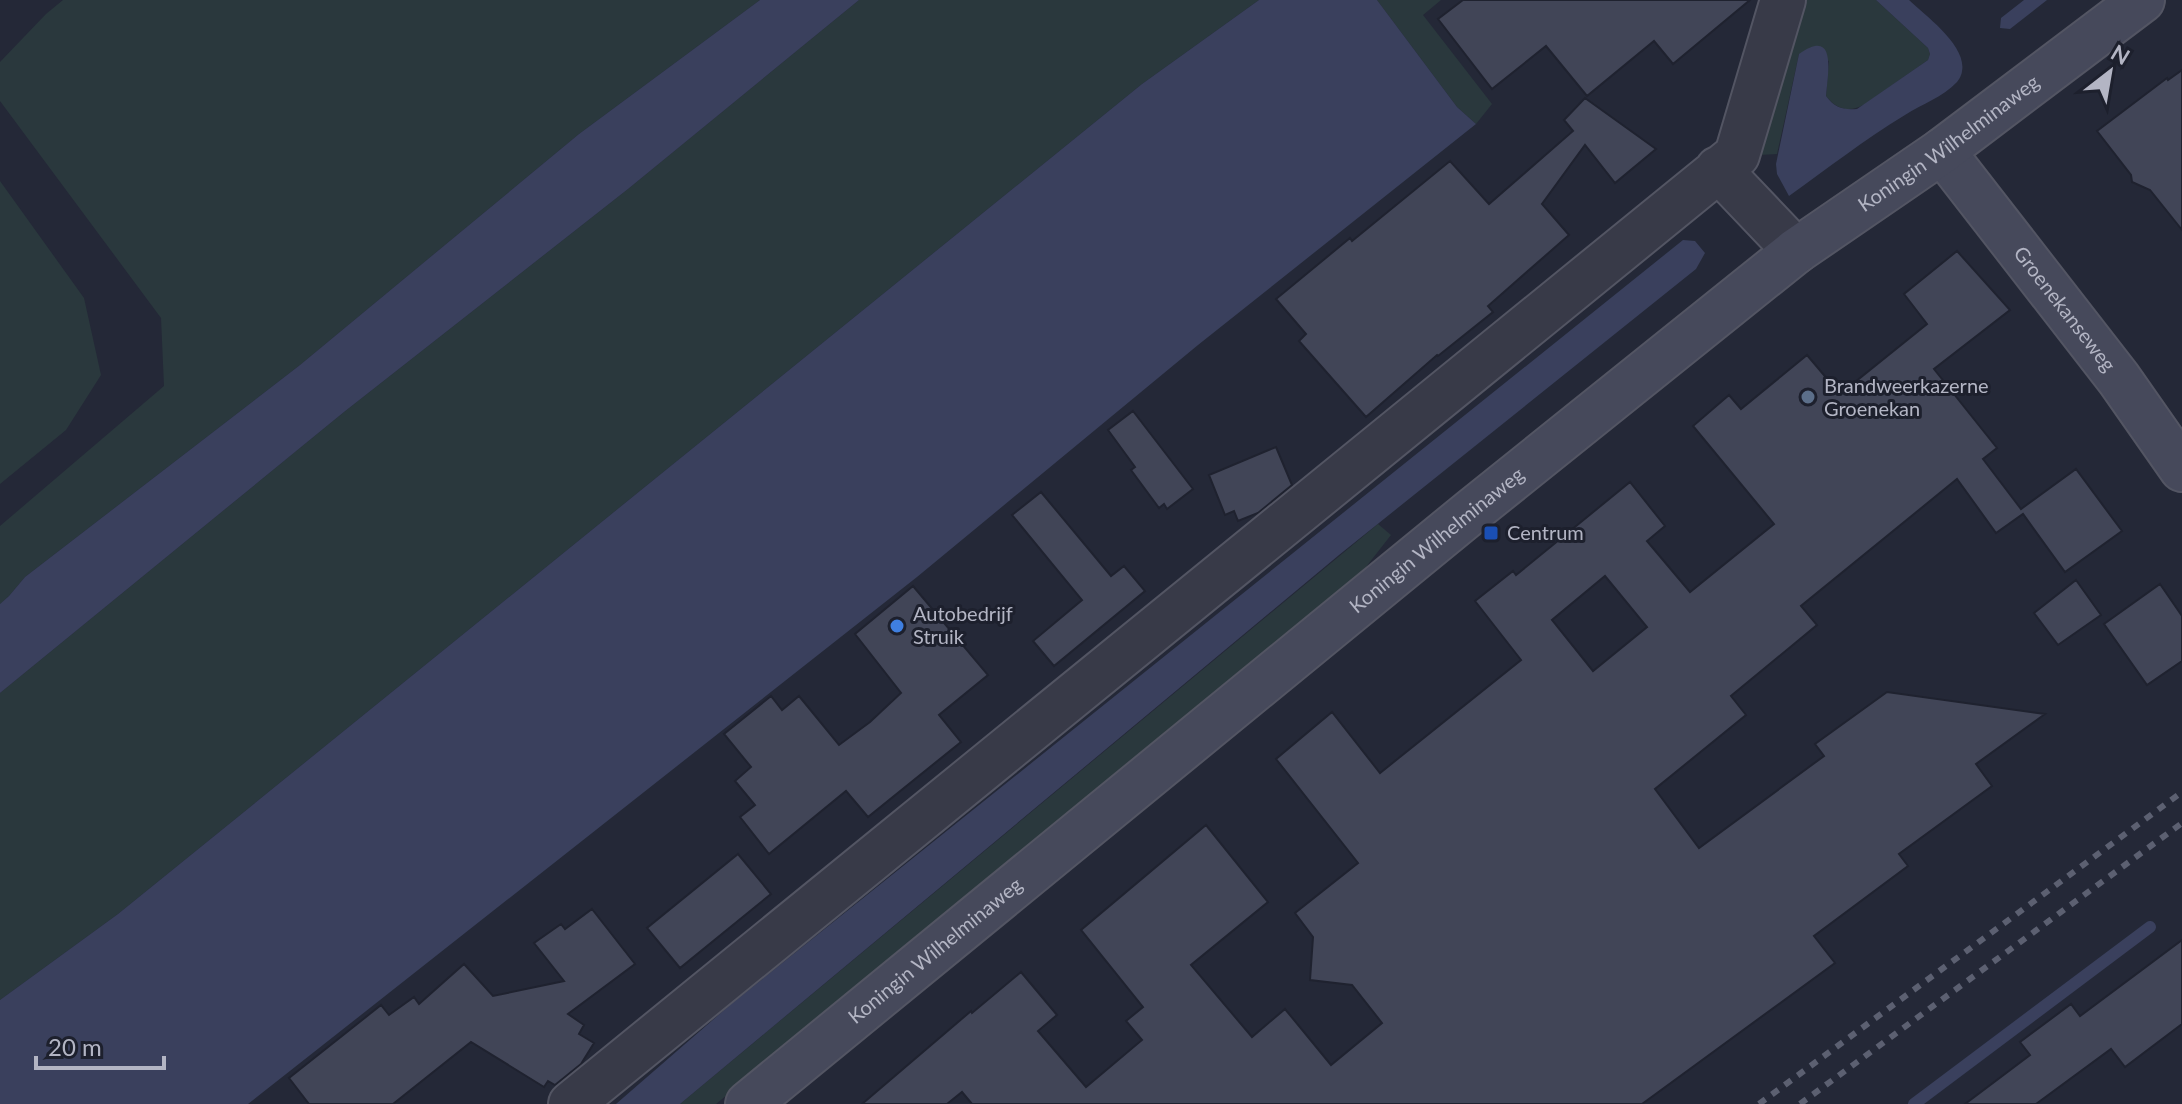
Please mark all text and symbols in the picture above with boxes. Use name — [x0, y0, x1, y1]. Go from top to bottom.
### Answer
north arrow — [2070, 32, 2150, 112]
text: N — [2106, 38, 2135, 70]
street label: Koningin Wilhelminaweg — [1853, 69, 2043, 216]
street label: Groenekanseweg — [2009, 241, 2122, 376]
place label: Brandweerkazerne Groenekan — [1824, 373, 1989, 420]
marker: Brandweerkazerne Groenekan — [1799, 388, 1817, 406]
street label: Koningin Wilhelminaweg — [1344, 461, 1528, 618]
place label: Centrum — [1507, 520, 1584, 544]
marker: Centrum — [1482, 524, 1500, 542]
place label: Autobedrijf Struik — [913, 601, 1013, 648]
marker: Autobedrijf Struik — [888, 617, 906, 635]
street label: Koningin Wilhelminaweg — [843, 872, 1026, 1028]
scale bar — [36, 1020, 164, 1070]
text: 20 m — [48, 1032, 102, 1061]

